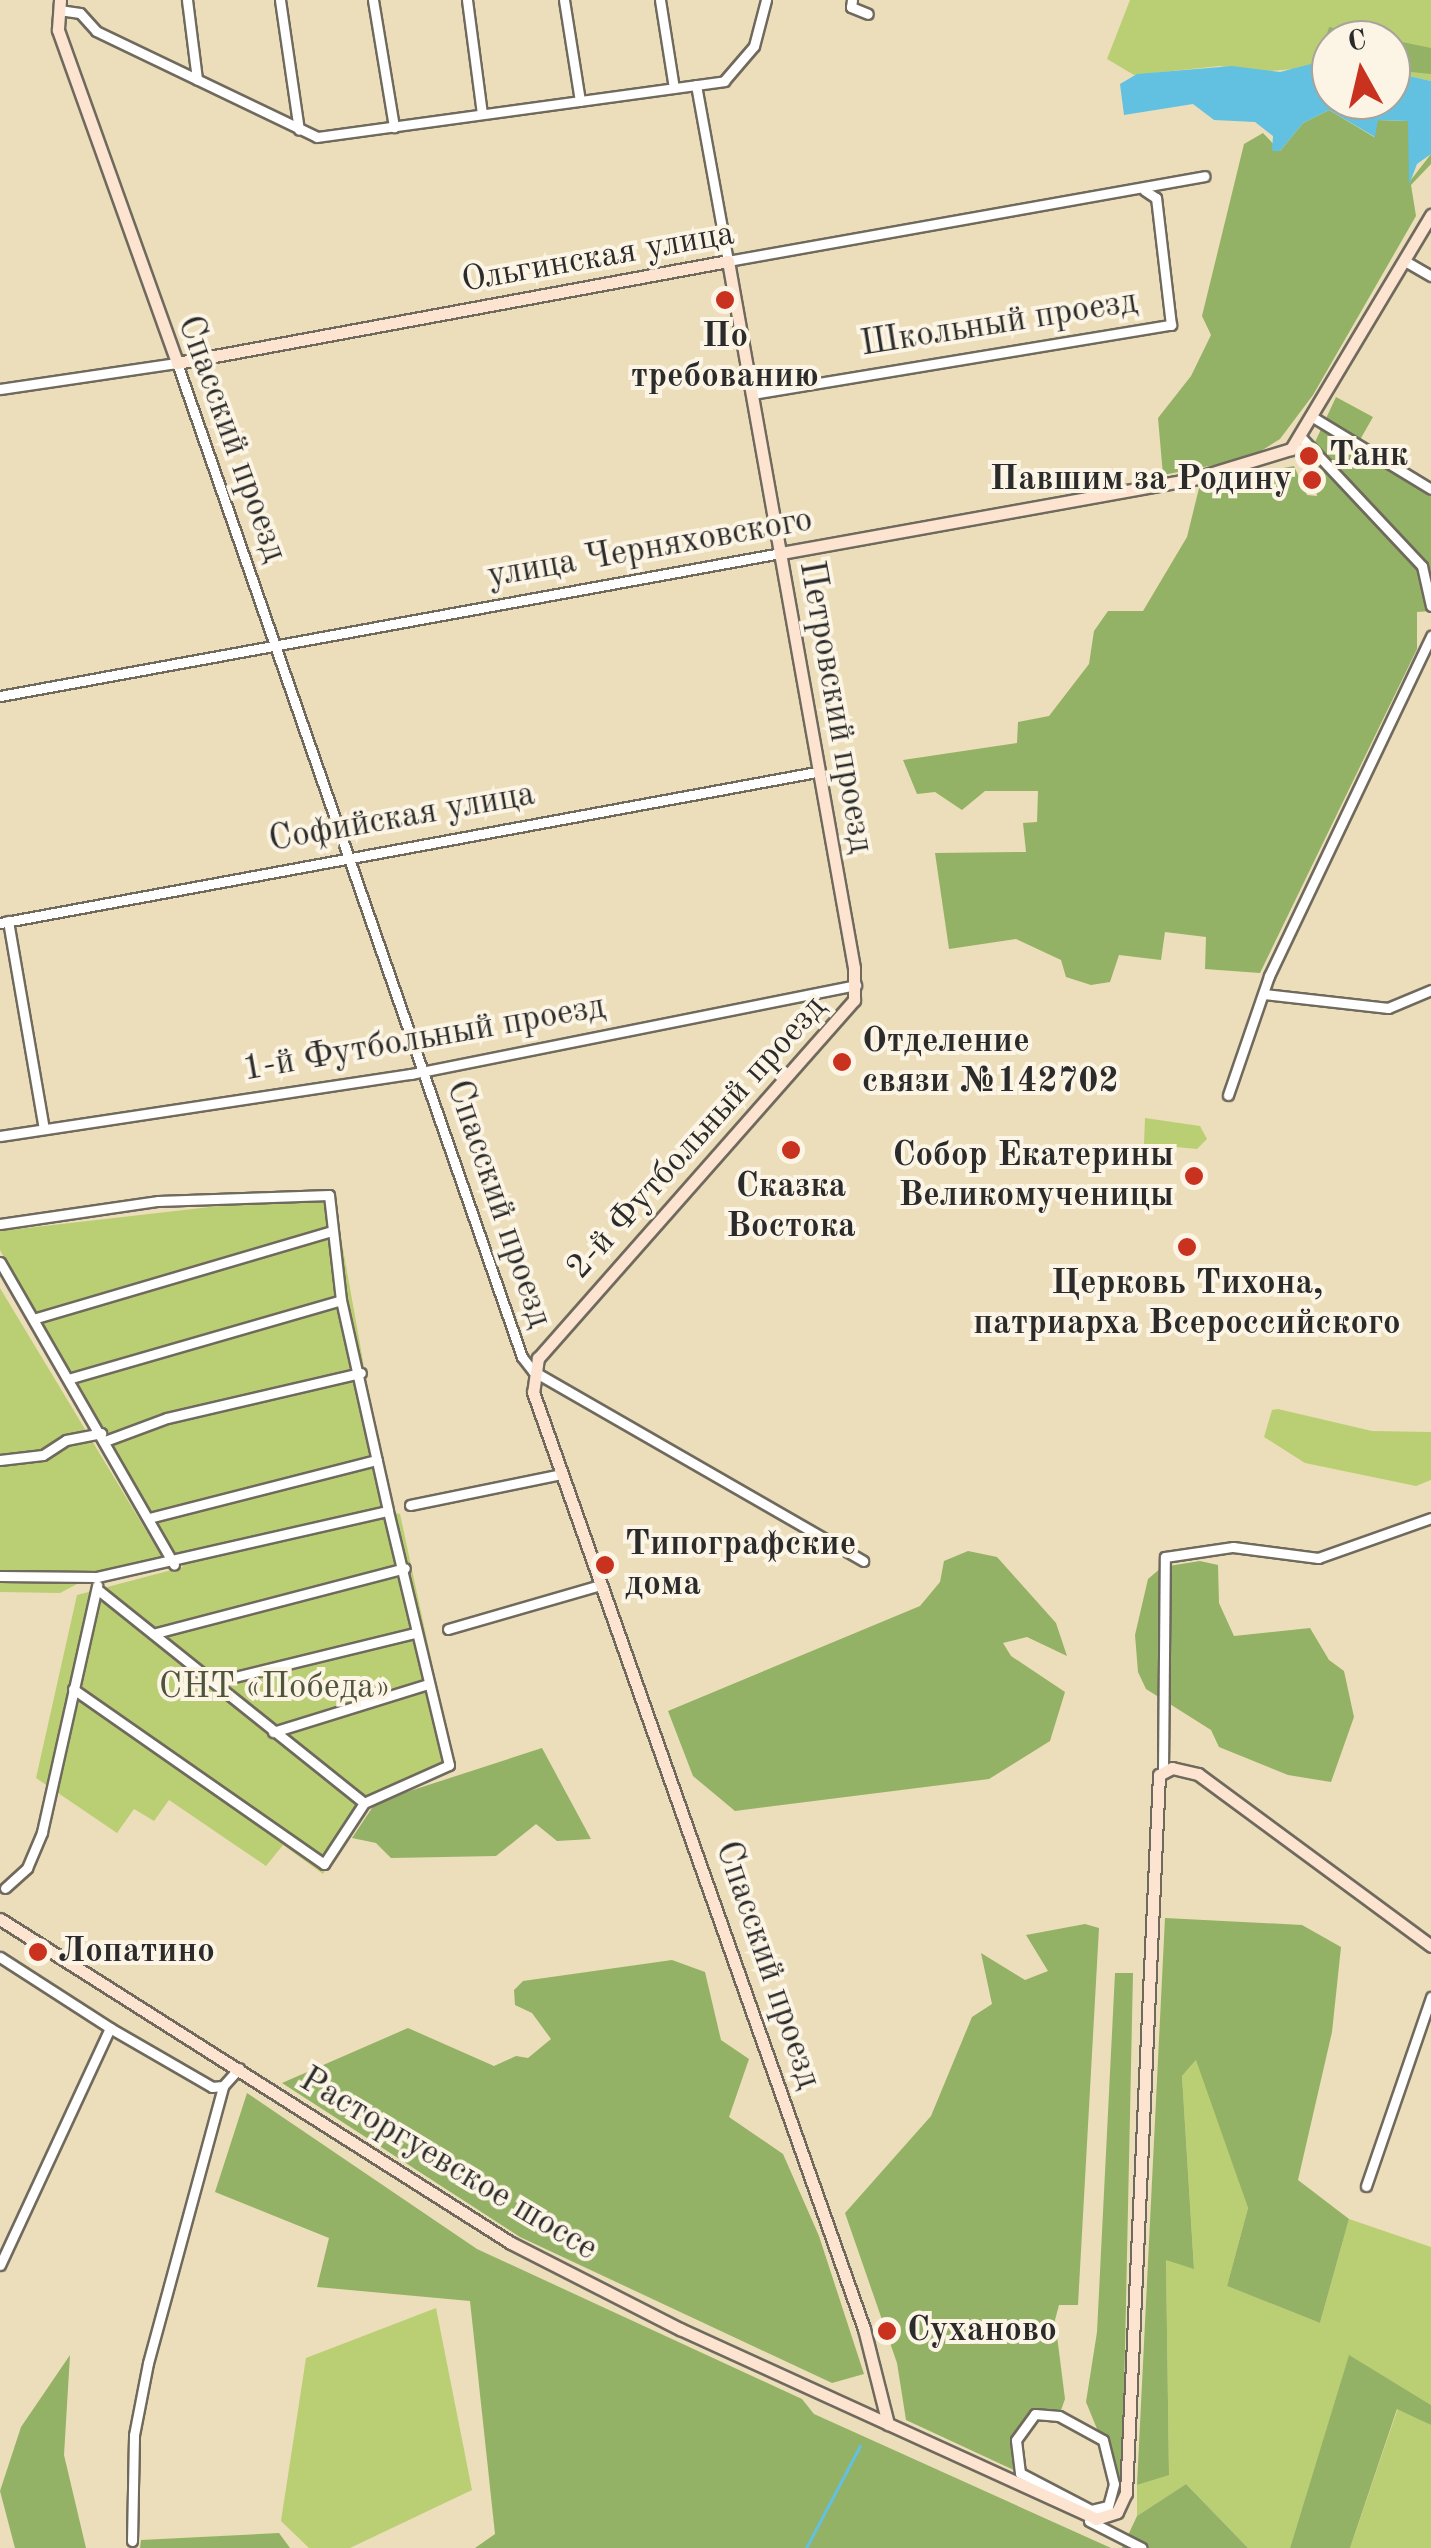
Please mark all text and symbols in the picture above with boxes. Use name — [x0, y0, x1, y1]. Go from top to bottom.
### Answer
north arrow — [1311, 20, 1411, 120]
text: С — [1346, 27, 1368, 57]
street label: Ольгинская улица — [458, 213, 738, 303]
street label: Школьный проезд — [858, 281, 1140, 367]
marker: По требованию — [714, 289, 736, 311]
street label: Спасский проезд — [167, 310, 295, 568]
place label: По требованию — [631, 316, 819, 398]
place label: Танк — [1329, 435, 1408, 477]
marker: Танк — [1298, 445, 1320, 467]
place label: Павшим за Родину — [990, 459, 1292, 501]
marker: Павшим за Родину — [1301, 469, 1323, 491]
street label: улица Черняховского — [484, 500, 816, 598]
street label: Петровский проезд — [789, 558, 881, 856]
street label: Софийская улица — [266, 774, 538, 862]
street label: 1-й Футбольный проезд — [240, 986, 608, 1092]
street label: 2-й Футбольный проезд — [559, 987, 835, 1289]
place label: Отделение связи №142702 — [862, 1021, 1119, 1103]
marker: Отделение связи №142702 — [831, 1051, 853, 1073]
street label: Спасский проезд — [436, 1075, 560, 1333]
place label: Собор Екатерины Великомученицы — [892, 1135, 1174, 1217]
marker: Сказка Востока — [780, 1139, 802, 1161]
marker: Собор Екатерины Великомученицы — [1183, 1165, 1205, 1187]
place label: Сказка Востока — [726, 1166, 856, 1248]
marker: Церковь Тихона, патриарха Всероссийского — [1176, 1236, 1198, 1258]
place label: Церковь Тихона, патриарха Всероссийского — [973, 1263, 1401, 1345]
place label: Типографские дома — [625, 1524, 856, 1606]
marker: Типографские дома — [594, 1554, 616, 1576]
park label: СНТ «Победа» — [159, 1667, 391, 1709]
street label: Спасский проезд — [705, 1836, 829, 2094]
place label: Лопатино — [58, 1931, 215, 1973]
marker: Лопатино — [27, 1941, 49, 1963]
street label: Расторгуевское шоссе — [291, 2059, 605, 2271]
place label: Суханово — [907, 2310, 1057, 2352]
marker: Суханово — [876, 2320, 898, 2342]

